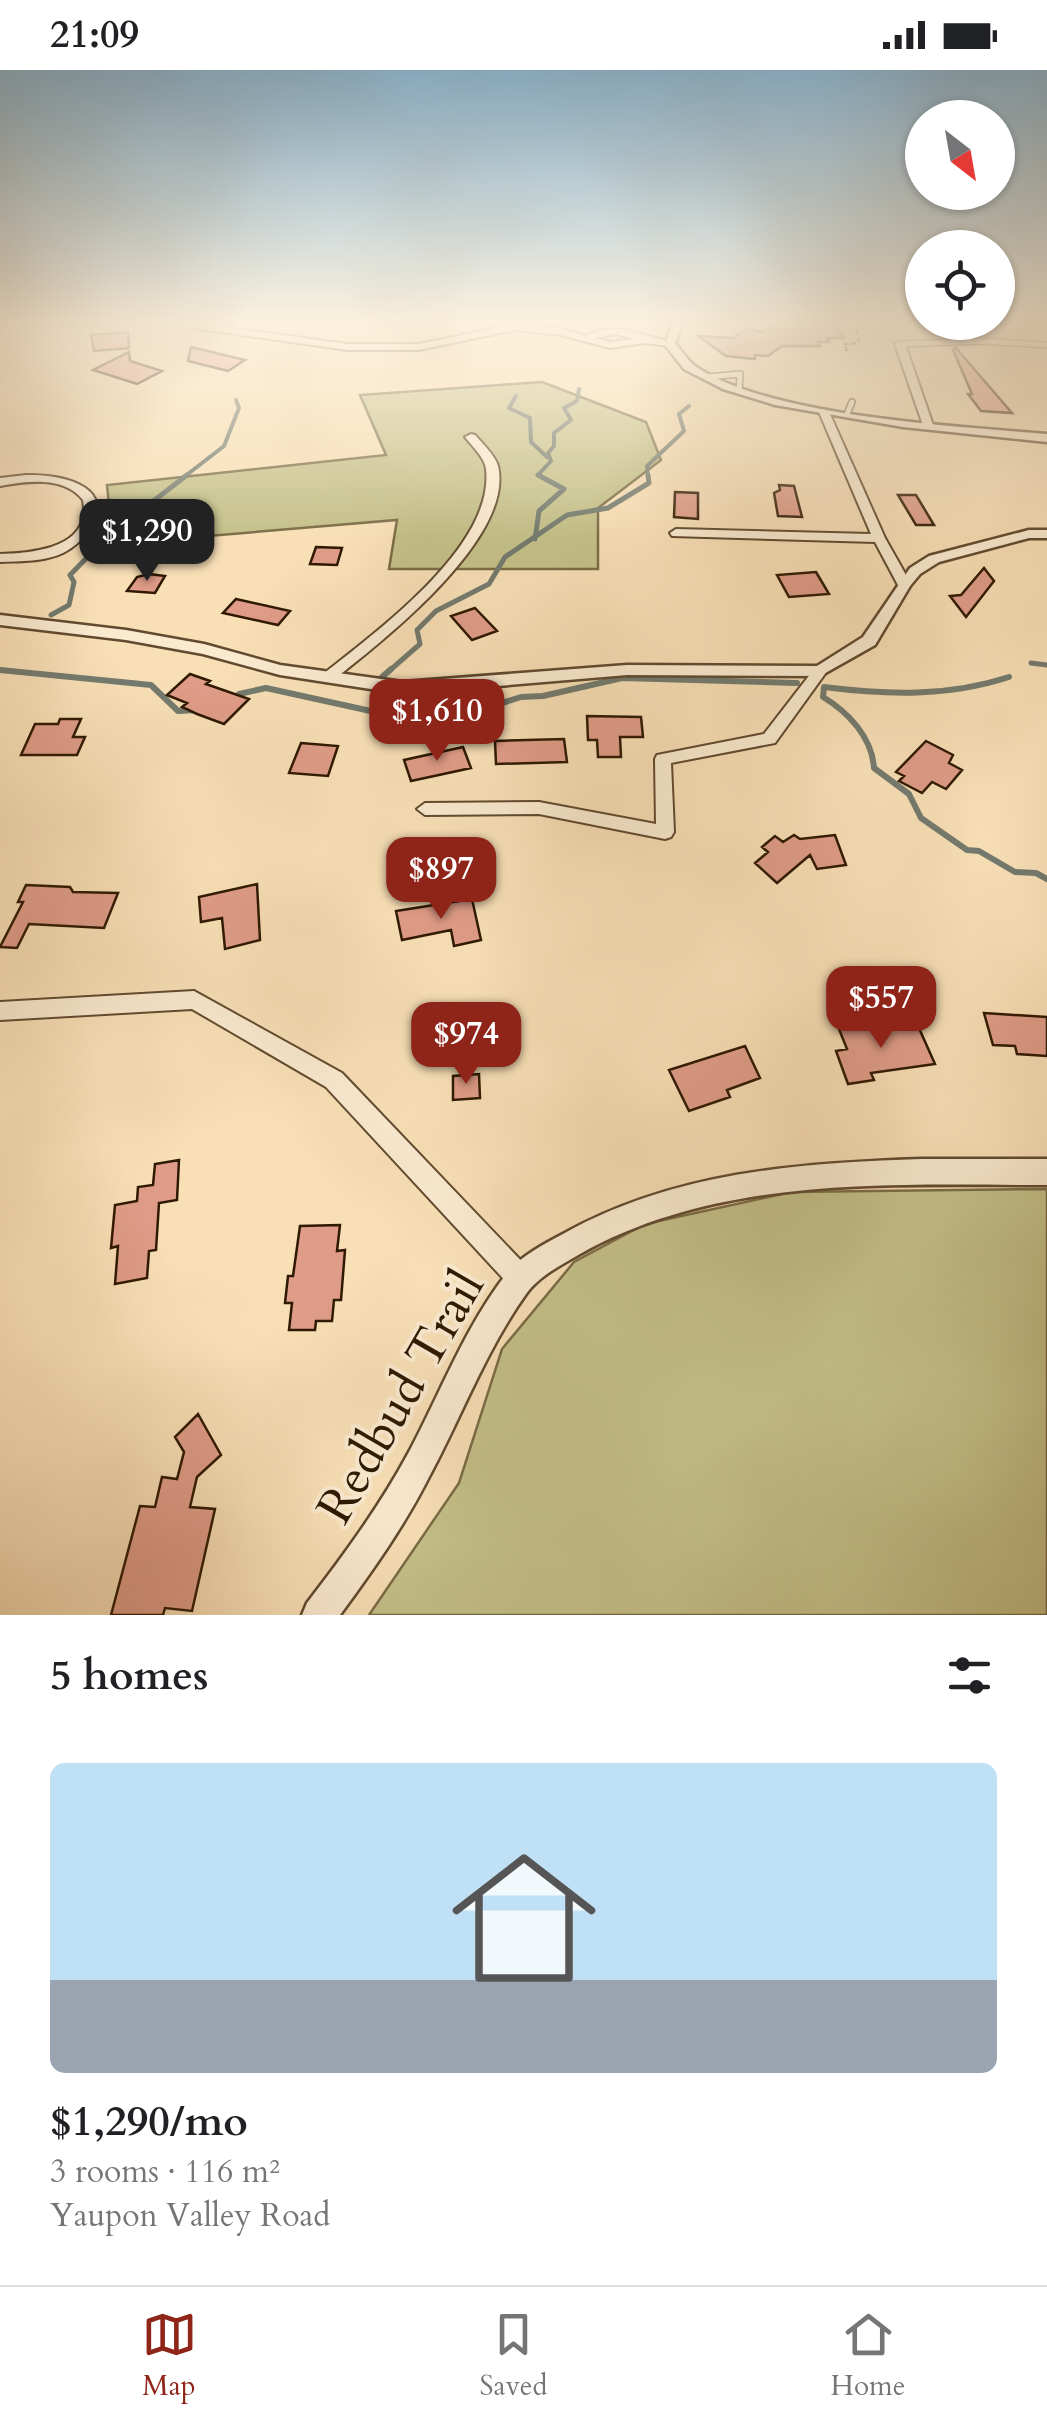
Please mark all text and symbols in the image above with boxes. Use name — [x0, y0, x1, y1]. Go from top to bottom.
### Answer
text: 21:09 — [50, 9, 139, 61]
north arrow — [905, 100, 1015, 210]
map controls — [905, 100, 1015, 340]
button: locate — [905, 230, 1015, 340]
pin: $1,290 — [66, 499, 228, 584]
text: $1,290 — [101, 509, 193, 553]
pin: $1,610 — [356, 679, 518, 764]
text: $1,610 — [391, 689, 483, 733]
pin: $897 — [382, 837, 500, 922]
text: $897 — [408, 847, 474, 891]
pin: $557 — [822, 966, 940, 1051]
text: $557 — [848, 976, 914, 1020]
pin: $974 — [407, 1002, 525, 1087]
text: $974 — [433, 1012, 499, 1056]
street label: Redbud Trail — [301, 1258, 501, 1536]
text: 5 homes — [50, 1647, 208, 1704]
icon: filters — [942, 1648, 997, 1703]
icon: home — [434, 1828, 614, 2008]
text: $1,290/mo — [50, 2093, 248, 2150]
text: 3 rooms · 116 m² — [50, 2150, 280, 2194]
text: Yaupon Valley Road — [50, 2194, 330, 2238]
tab: Map — [142, 2307, 197, 2405]
tab: Saved — [480, 2307, 547, 2405]
tab: Home — [831, 2307, 905, 2405]

